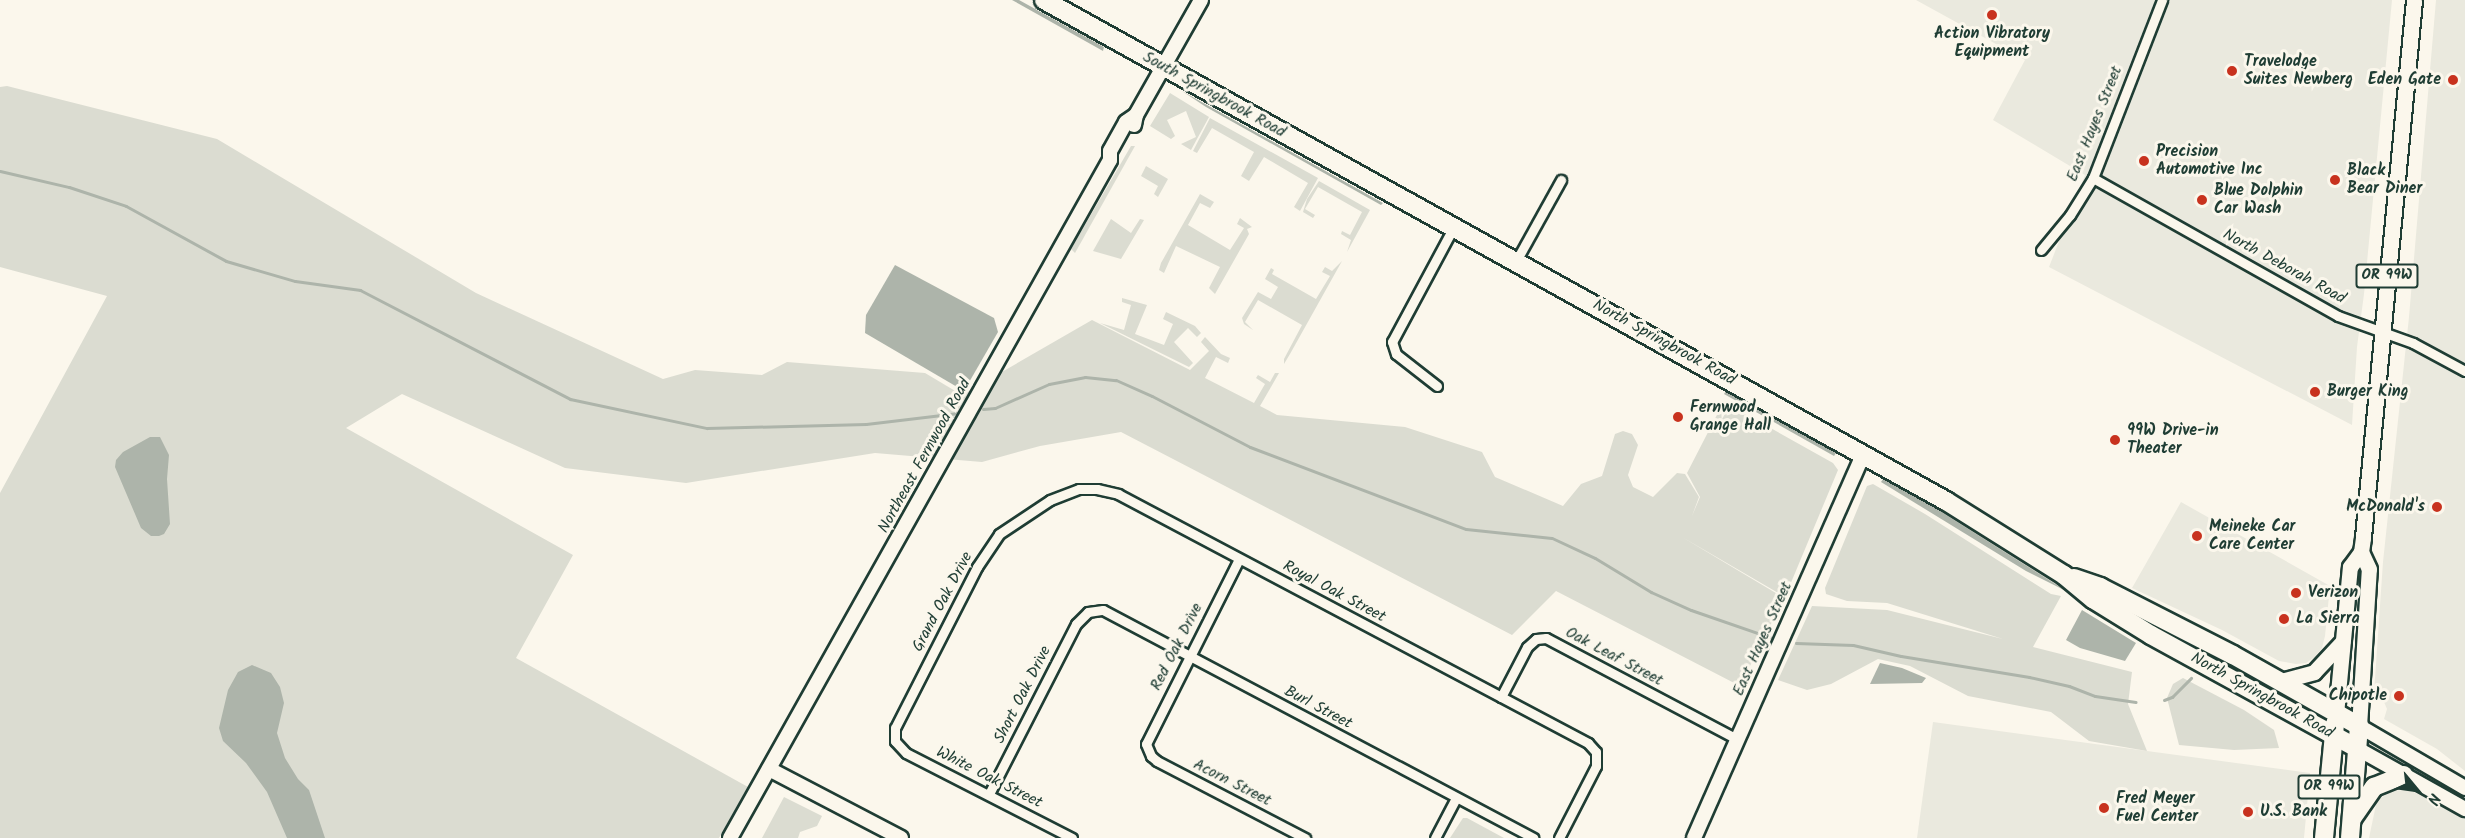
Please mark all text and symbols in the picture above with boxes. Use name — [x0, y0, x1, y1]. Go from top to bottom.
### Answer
marker: Action Vibratory Equipment — [1985, 8, 1999, 22]
place label: Action Vibratory Equipment — [1934, 24, 2050, 62]
street label: South Springbrook Road — [1139, 48, 1289, 142]
place label: Travelodge Suites Newberg — [2244, 52, 2353, 90]
street label: East Hayes Street — [2063, 63, 2127, 185]
marker: Travelodge Suites Newberg — [2225, 64, 2239, 78]
place label: Eden Gate — [2368, 70, 2441, 90]
marker: Eden Gate — [2446, 73, 2460, 87]
place label: Precision Automotive Inc — [2156, 142, 2262, 180]
marker: Precision Automotive Inc — [2137, 154, 2151, 168]
place label: Black Bear Diner — [2347, 161, 2422, 199]
marker: Black Bear Diner — [2328, 173, 2342, 187]
place label: Blue Dolphin Car Wash — [2214, 181, 2303, 219]
marker: Blue Dolphin Car Wash — [2195, 193, 2209, 207]
street label: North Deborah Road — [2219, 225, 2349, 309]
road number: OR 99W — [2354, 264, 2420, 288]
street label: North Springbrook Road — [1589, 296, 1739, 390]
street label: Northeast Fernwood Road — [875, 376, 975, 536]
place label: Burger King — [2327, 382, 2408, 402]
marker: Burger King — [2308, 385, 2322, 399]
place label: Fernwood Grange Hall — [1690, 398, 1771, 436]
marker: Fernwood Grange Hall — [1671, 410, 1685, 424]
place label: 99W Drive-in Theater — [2127, 421, 2219, 459]
marker: 99W Drive-in Theater — [2108, 433, 2122, 447]
place label: McDonald's — [2346, 497, 2425, 517]
marker: McDonald's — [2430, 500, 2444, 514]
place label: Meineke Car Care Center — [2209, 517, 2295, 555]
marker: Meineke Car Care Center — [2190, 529, 2204, 543]
street label: Grand Oak Drive — [909, 549, 977, 655]
street label: Royal Oak Street — [1279, 557, 1389, 627]
street label: East Hayes Street — [1729, 579, 1797, 699]
place label: Verizon — [2308, 583, 2358, 603]
marker: Verizon — [2289, 586, 2303, 600]
street label: Red Oak Drive — [1147, 600, 1207, 694]
place label: La Sierra — [2296, 609, 2360, 629]
marker: La Sierra — [2277, 612, 2291, 626]
street label: Oak Leaf Street — [1562, 623, 1666, 691]
street label: Short Oak Drive — [990, 643, 1056, 747]
street label: North Springbrook Road — [2187, 649, 2337, 743]
street label: Burl Street — [1281, 682, 1355, 734]
place label: Chipotle — [2329, 686, 2387, 706]
marker: Chipotle — [2392, 689, 2406, 703]
street label: White Oak Street — [933, 743, 1045, 813]
street label: Acorn Street — [1190, 755, 1274, 811]
north arrow — [2387, 760, 2447, 820]
road number: OR 99W — [2296, 775, 2362, 799]
text: N — [2420, 788, 2447, 809]
place label: Fred Meyer Fuel Center — [2116, 789, 2198, 827]
marker: Fred Meyer Fuel Center — [2097, 801, 2111, 815]
place label: U.S. Bank — [2260, 802, 2327, 822]
marker: U.S. Bank — [2241, 805, 2255, 819]

